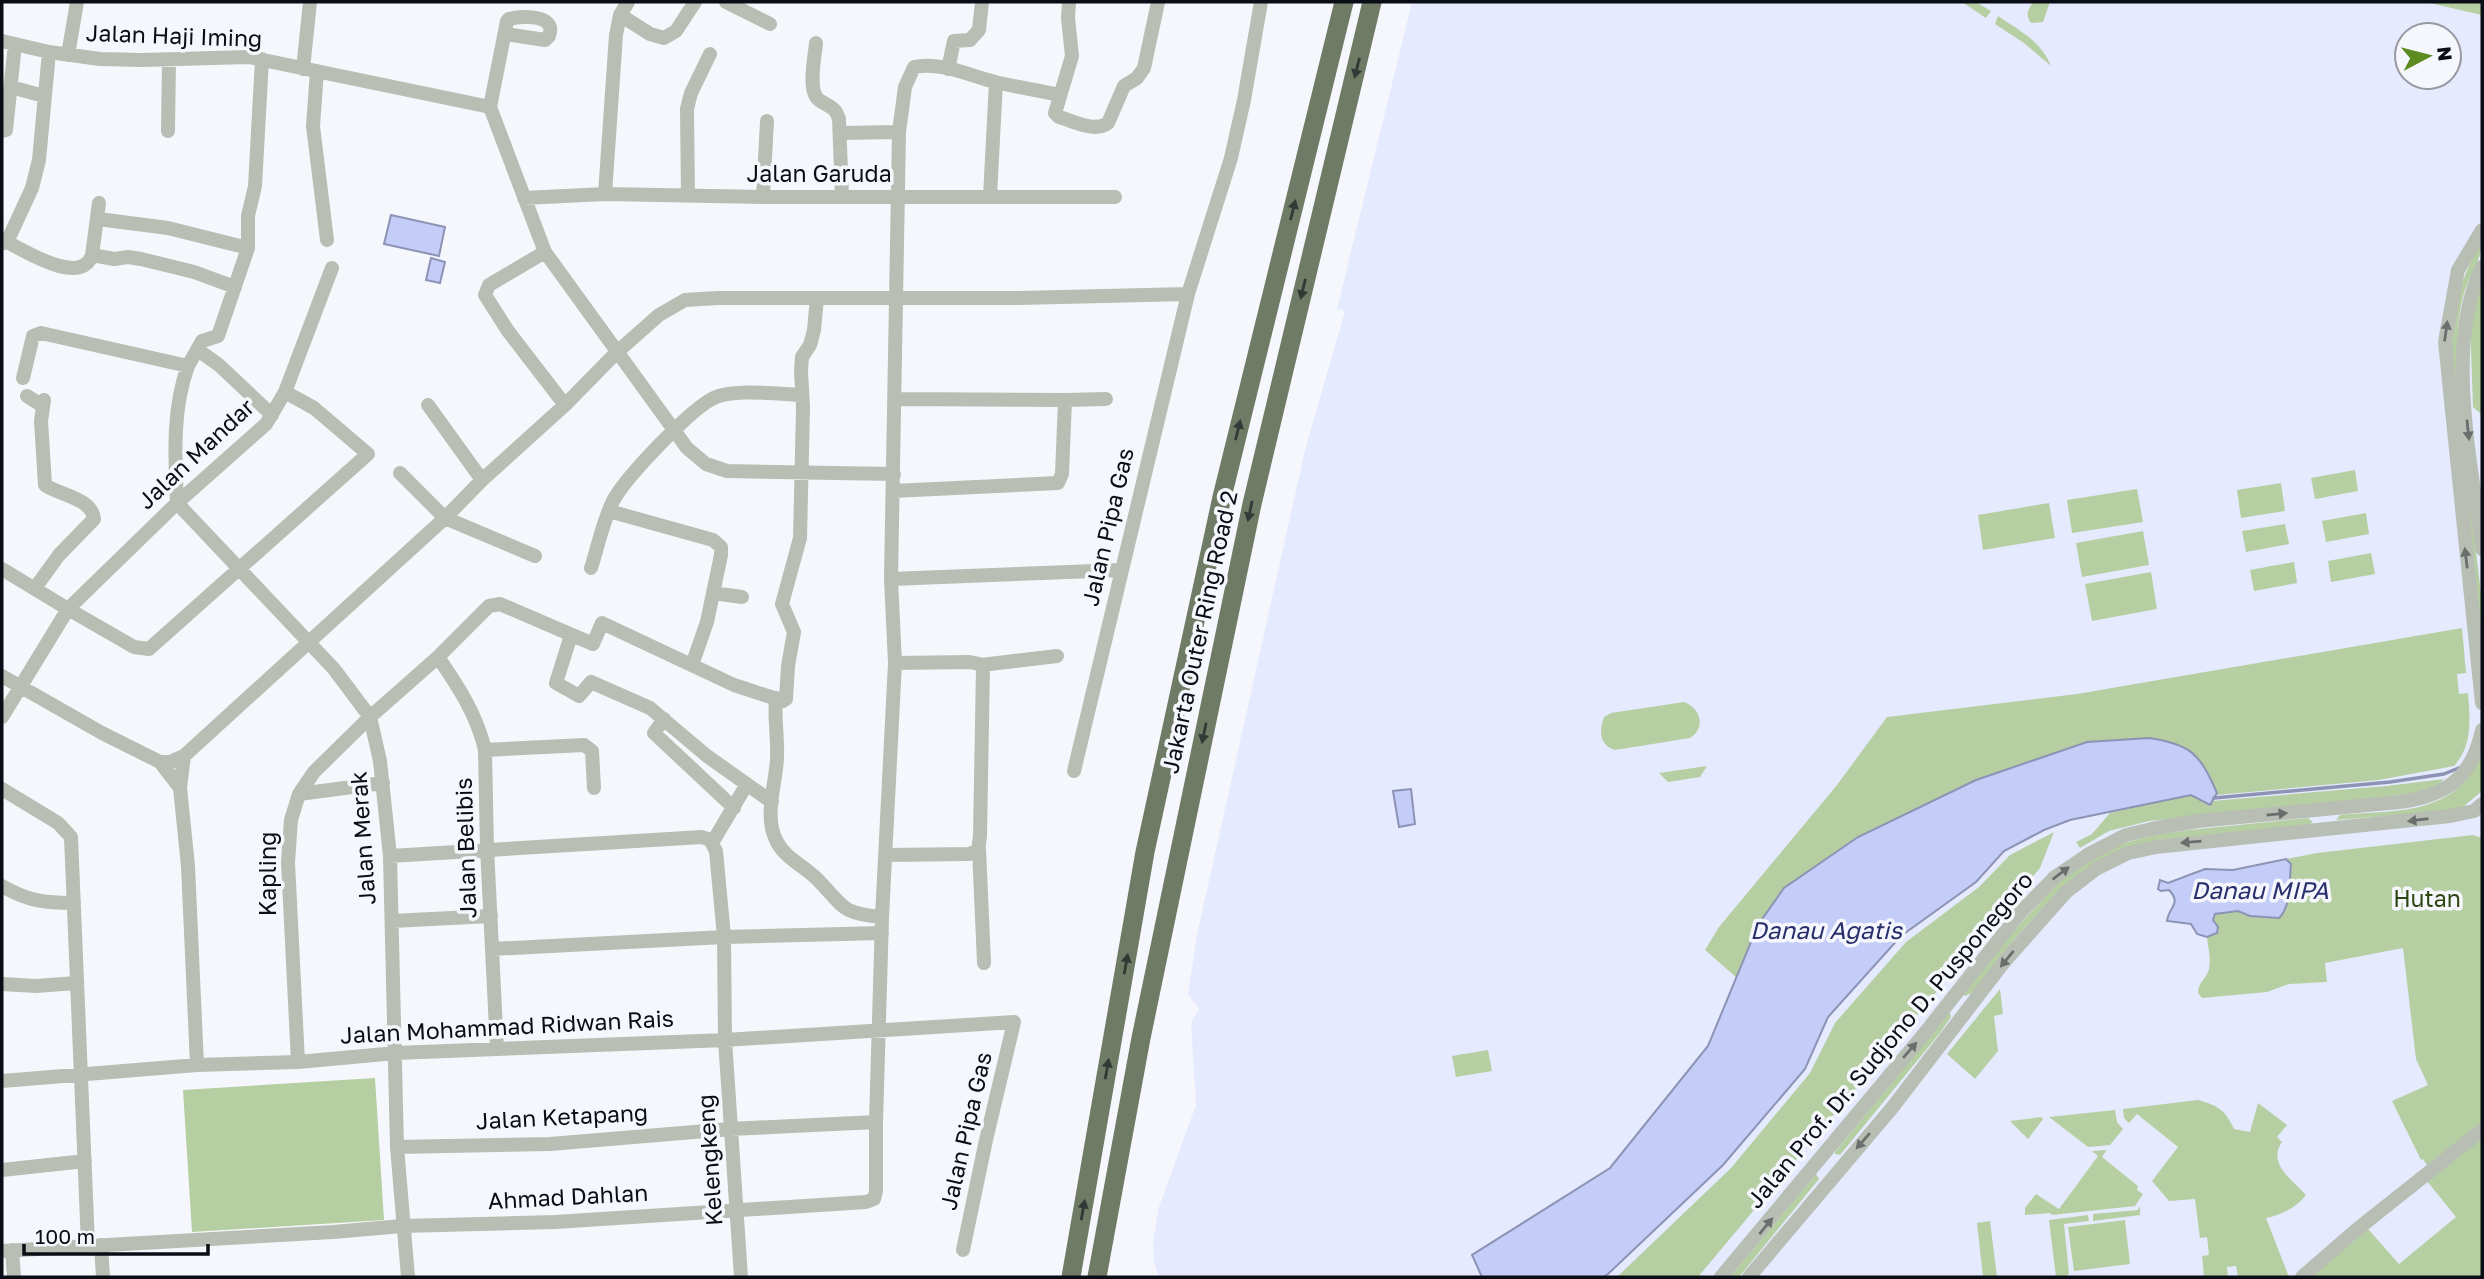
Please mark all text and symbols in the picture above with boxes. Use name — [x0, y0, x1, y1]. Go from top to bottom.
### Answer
street label: Jalan Haji Iming — [85, 18, 263, 52]
north arrow — [2393, 21, 2463, 91]
text: N — [2433, 45, 2458, 62]
one-way arrow — [1351, 57, 1362, 79]
street label: Jalan Garuda — [746, 159, 892, 187]
one-way arrow — [1288, 198, 1299, 220]
one-way arrow — [1297, 278, 1308, 300]
one-way arrow — [2441, 320, 2452, 342]
street label: Jalan Mandar — [131, 392, 259, 514]
one-way arrow — [1233, 419, 1244, 441]
one-way arrow — [2462, 419, 2473, 441]
street label: Jalan Pipa Gas — [1075, 445, 1139, 609]
street label: Jakarta Outer Ring Road 2 — [1155, 488, 1243, 776]
one-way arrow — [1245, 500, 1256, 522]
one-way arrow — [2460, 546, 2471, 568]
one-way arrow — [1199, 722, 1210, 744]
street label: Jalan Merak — [343, 770, 381, 906]
street label: Jalan Belibis — [449, 777, 481, 919]
one-way arrow — [2266, 808, 2288, 819]
one-way arrow — [2406, 815, 2428, 826]
street label: Kapling — [253, 832, 281, 916]
one-way arrow — [2180, 837, 2202, 848]
street label: Jalan Prof. Dr. Sudjono D. Pusponegoro — [1740, 866, 2038, 1213]
one-way arrow — [2052, 866, 2070, 881]
water label: Danau MIPA — [2191, 875, 2329, 904]
park label: Hutan — [2393, 884, 2461, 912]
water label: Danau Agatis — [1750, 915, 1903, 945]
one-way arrow — [1999, 949, 2014, 967]
one-way arrow — [1120, 953, 1131, 975]
street label: Jalan Mohammad Ridwan Rais — [339, 1003, 675, 1049]
one-way arrow — [1902, 1041, 1918, 1059]
street label: Jalan Pipa Gas — [933, 1049, 997, 1213]
one-way arrow — [1102, 1058, 1113, 1080]
street label: Kelengkeng — [690, 1093, 728, 1227]
street label: Jalan Ketapang — [475, 1098, 649, 1134]
one-way arrow — [1856, 1132, 1871, 1149]
street label: Ahmad Dahlan — [487, 1178, 649, 1214]
one-way arrow — [1078, 1199, 1089, 1221]
scale bar — [24, 1212, 208, 1256]
one-way arrow — [1758, 1217, 1773, 1235]
text: 100 m — [35, 1223, 95, 1249]

